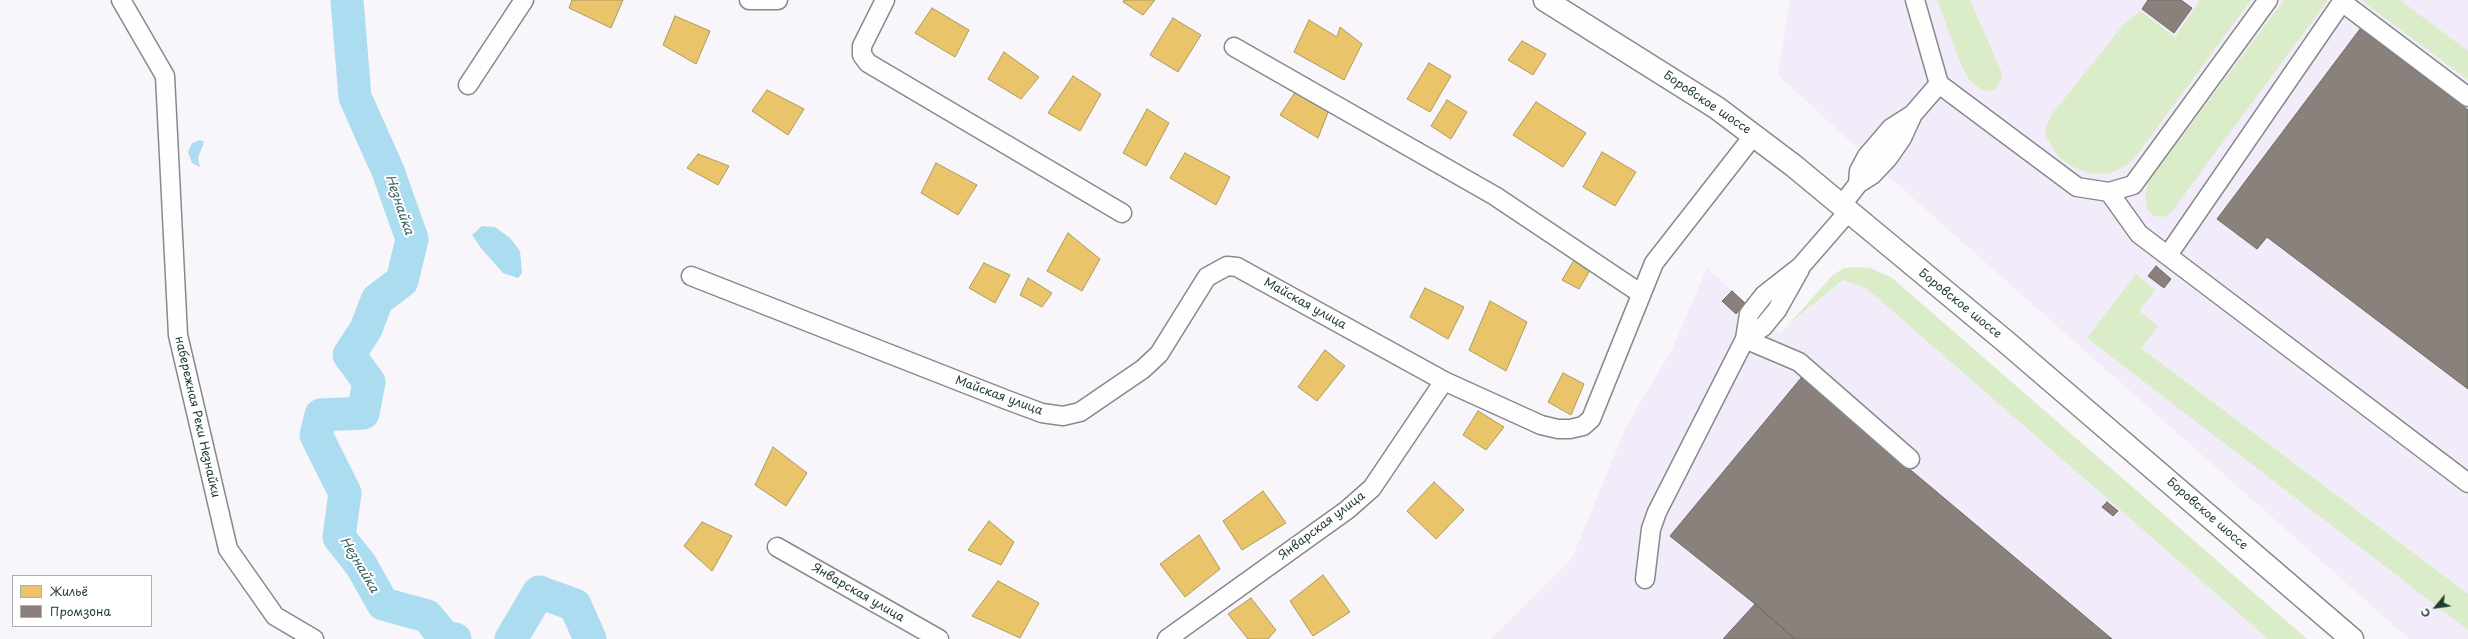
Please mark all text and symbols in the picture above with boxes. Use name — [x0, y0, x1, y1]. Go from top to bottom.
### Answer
street label: Боровское шоссе — [1661, 68, 1753, 138]
water label: Незнайка — [381, 173, 417, 237]
street label: Боровское шоссе — [1916, 266, 2004, 342]
street label: Майская улица — [1261, 275, 1349, 333]
street label: набережная Реки Незнайки — [171, 335, 223, 499]
street label: Майская улица — [953, 373, 1045, 419]
street label: Боровское шоссе — [2164, 475, 2250, 553]
street label: Январская улица — [1276, 489, 1368, 563]
water label: Незнайка — [336, 534, 382, 596]
street label: Январская улица — [809, 561, 907, 625]
legend — [12, 575, 152, 627]
text: Жильё — [50, 582, 88, 600]
north arrow — [2416, 587, 2456, 627]
text: Промзона — [50, 602, 111, 620]
text: С — [2416, 605, 2435, 621]

